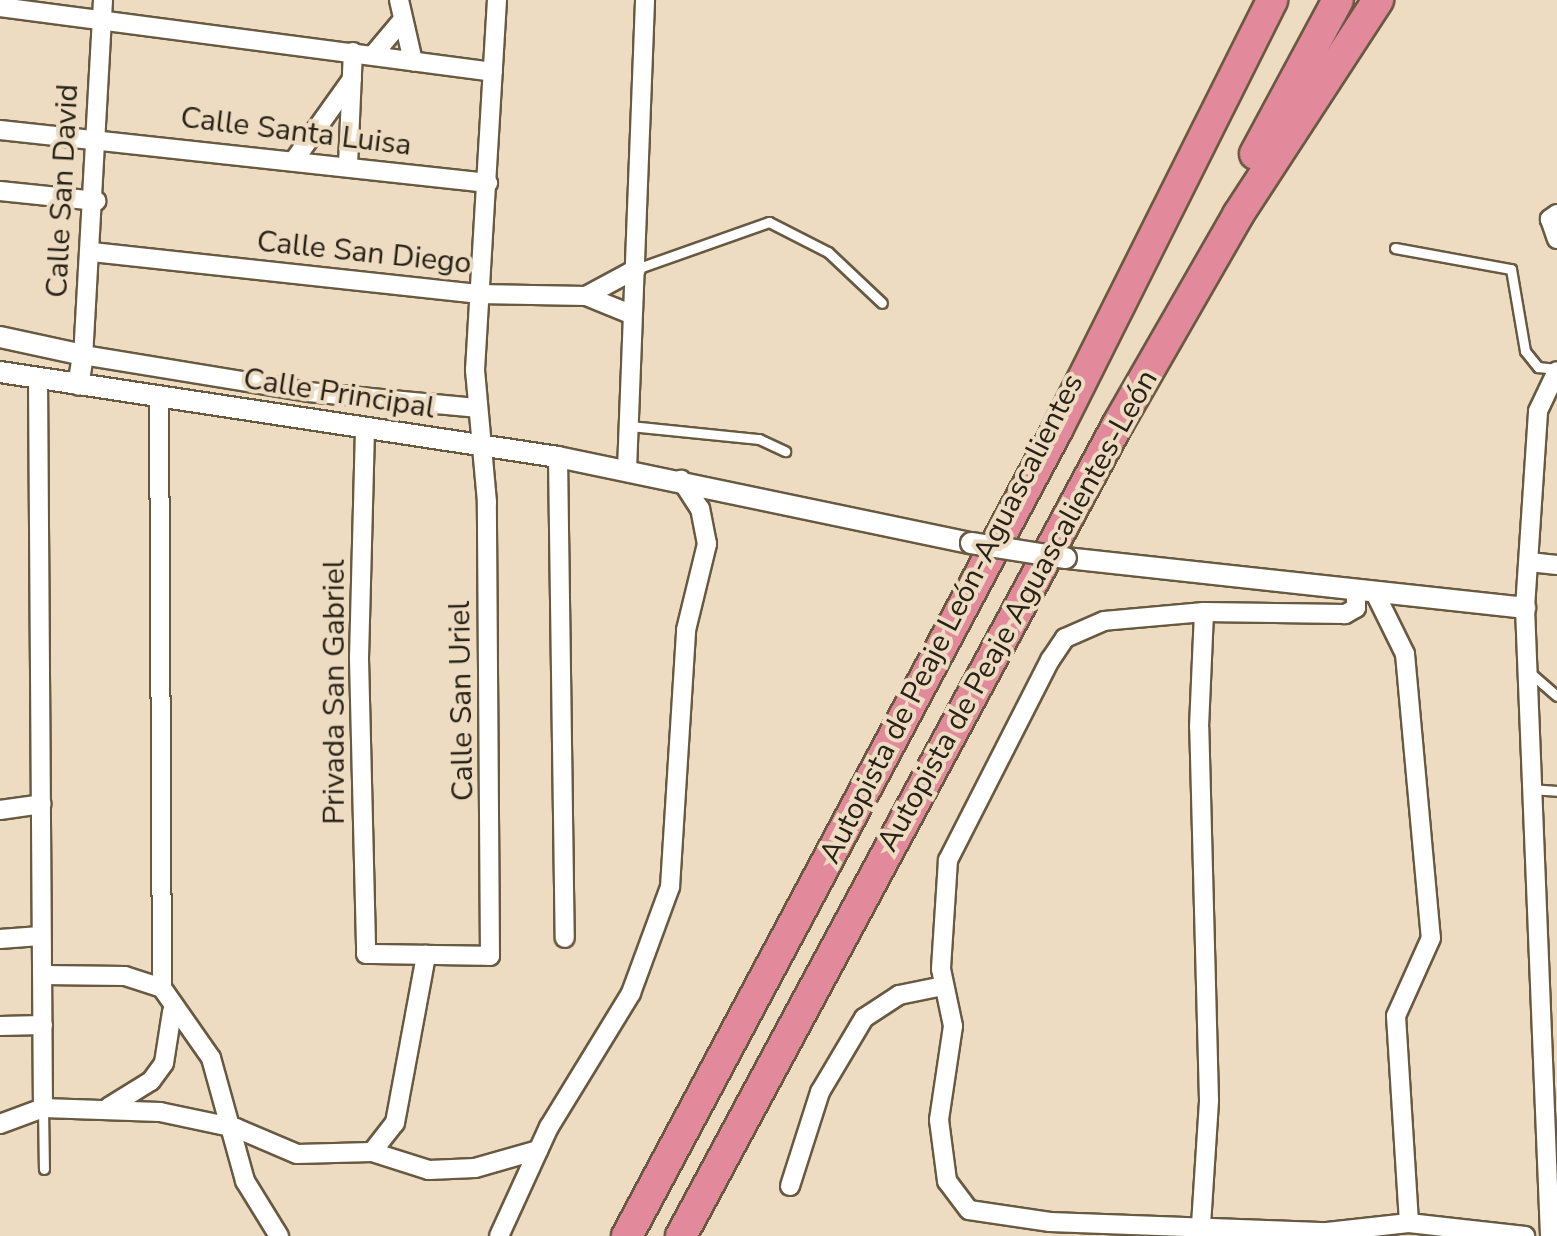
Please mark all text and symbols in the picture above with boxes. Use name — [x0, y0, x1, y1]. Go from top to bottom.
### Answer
street label: Calle San David — [39, 83, 87, 299]
street label: Calle Santa Luisa — [178, 100, 414, 164]
street label: Calle San Diego — [255, 224, 473, 282]
street label: Calle Principal — [241, 361, 437, 427]
street label: Autopista de Peaje Aguascalientes-León — [870, 364, 1166, 858]
street label: Autopista de Peaje León-Aguascalientes — [812, 368, 1092, 870]
street label: Privada San Gabriel — [317, 559, 353, 825]
street label: Calle San Uriel — [442, 601, 482, 801]

